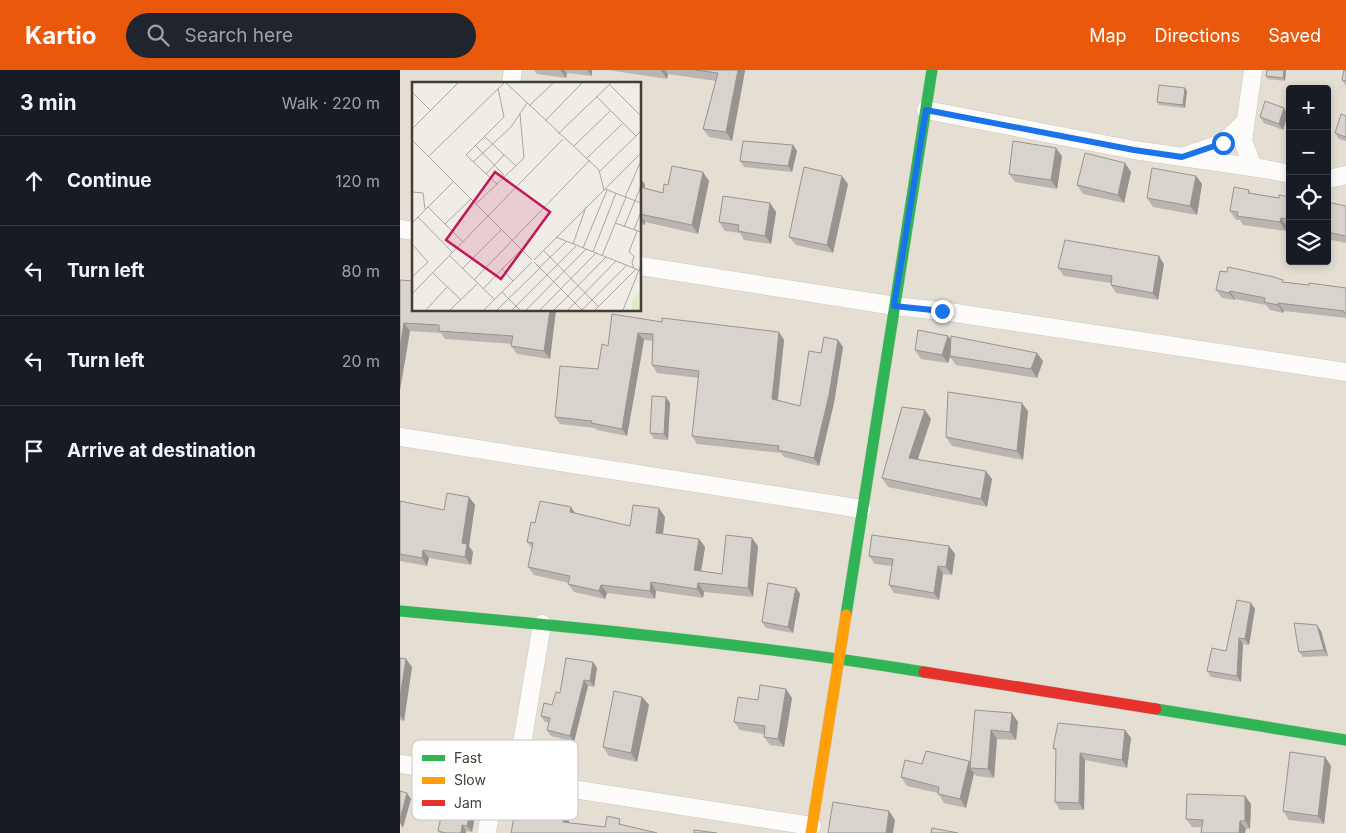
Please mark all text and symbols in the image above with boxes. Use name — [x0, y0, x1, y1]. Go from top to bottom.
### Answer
search box — [126, 13, 476, 58]
text: Kartio — [25, 21, 96, 50]
icon: search — [144, 21, 172, 49]
text: Search here — [184, 24, 293, 47]
text: Map — [1089, 25, 1127, 46]
text: Directions — [1155, 25, 1240, 46]
text: Saved — [1268, 25, 1321, 46]
inset map — [412, 82, 641, 311]
map controls — [1286, 85, 1331, 265]
button: + — [1286, 85, 1331, 130]
text: 3 min — [20, 90, 76, 115]
text: Walk · 220 m — [282, 93, 380, 113]
button: − — [1286, 130, 1331, 175]
route start — [1212, 132, 1235, 155]
icon: ahead — [20, 167, 48, 195]
text: Continue — [67, 169, 152, 192]
text: 120 m — [335, 171, 380, 191]
button: locate — [1286, 175, 1331, 220]
button: layers — [1286, 220, 1331, 265]
icon: left — [20, 257, 48, 285]
text: Turn left — [67, 259, 145, 282]
text: 80 m — [341, 261, 380, 281]
route end — [931, 300, 954, 323]
icon: left — [20, 347, 48, 375]
text: Turn left — [67, 349, 145, 372]
text: 20 m — [342, 351, 380, 371]
icon: arrive — [20, 437, 48, 465]
text: Arrive at destination — [67, 439, 256, 462]
legend — [412, 740, 578, 820]
text: Fast — [454, 749, 482, 766]
text: Slow — [454, 771, 486, 788]
text: Jam — [454, 794, 482, 811]

